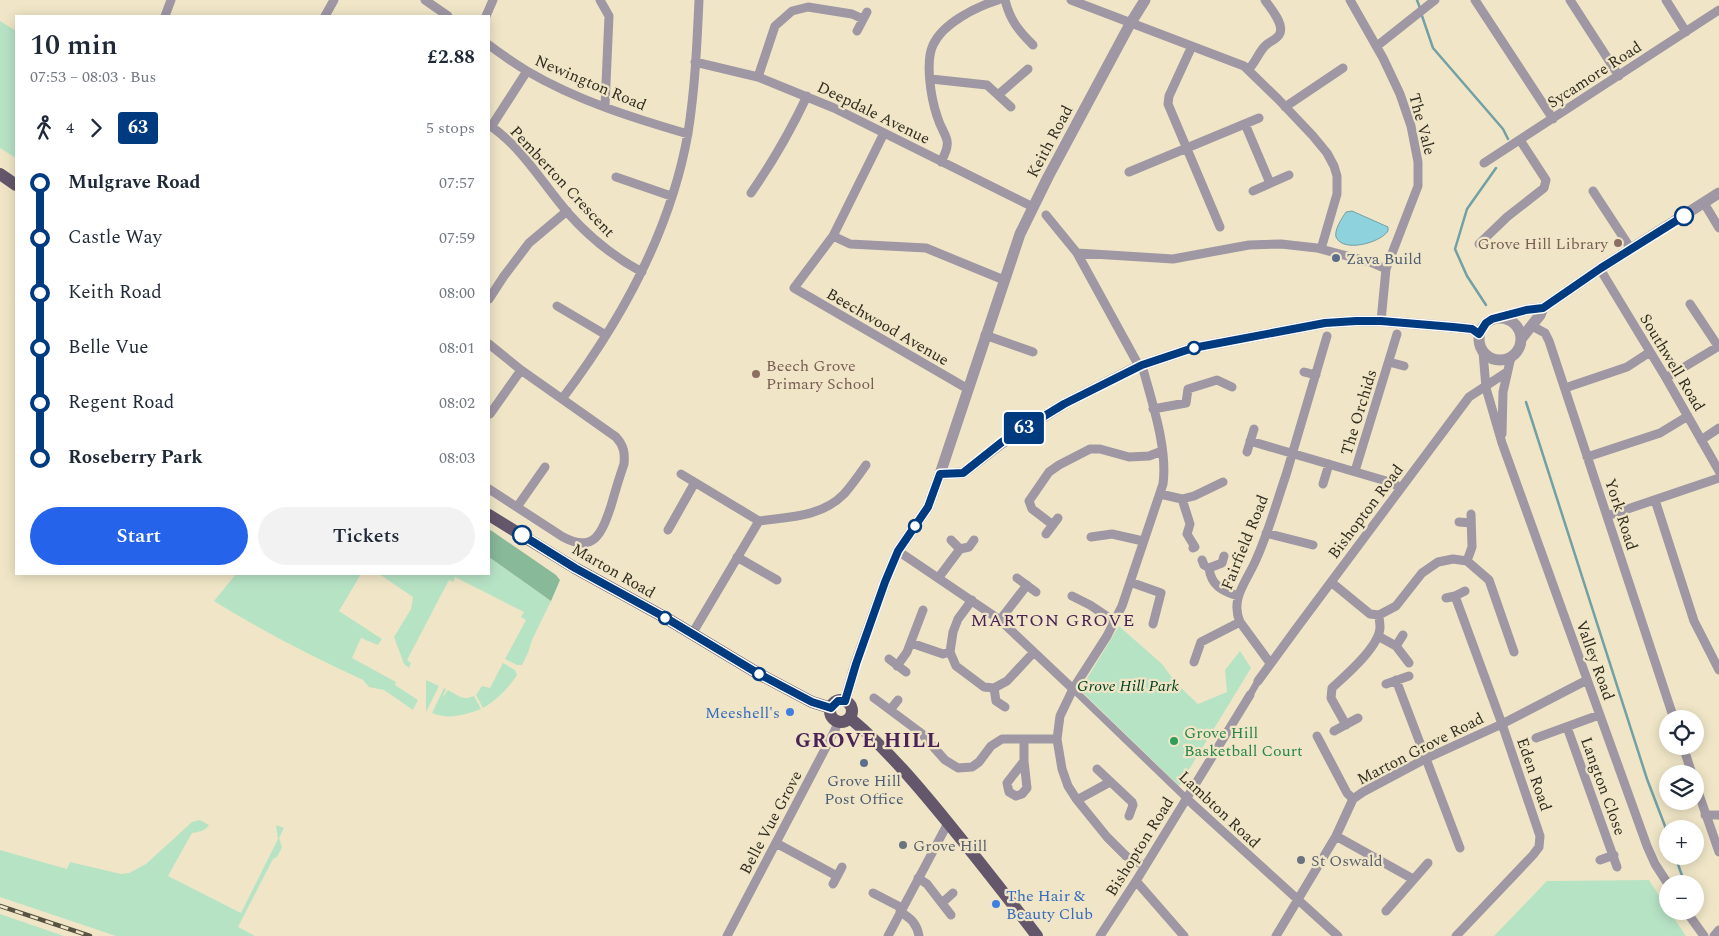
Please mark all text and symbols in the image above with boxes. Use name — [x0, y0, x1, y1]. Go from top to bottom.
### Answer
text: 10 min — [30, 24, 118, 67]
street label: Sycamore Road — [1542, 35, 1647, 114]
text: £2.88 — [427, 43, 475, 72]
street label: Newington Road — [531, 49, 650, 117]
text: 07:53 – 08:03 · Bus — [30, 65, 156, 89]
street label: Deepdale Avenue — [813, 75, 934, 151]
street label: The Vale — [1402, 91, 1442, 158]
street label: Keith Road — [1021, 101, 1079, 182]
icon: walk — [30, 114, 58, 142]
icon: forward — [82, 114, 110, 142]
text: 63 — [128, 114, 148, 141]
text: 4 — [66, 116, 74, 140]
text: 5 stops — [426, 116, 475, 140]
street label: Pemberton Crescent — [504, 120, 621, 243]
text: Mulgrave Road — [68, 168, 201, 197]
text: 07:57 — [439, 171, 475, 195]
unlabelled marker — [1674, 206, 1694, 226]
text: Castle Way — [68, 223, 162, 252]
text: 07:59 — [439, 226, 475, 250]
place label: Grove Hill Library — [1477, 232, 1609, 256]
marker: Grove Hill Library — [1612, 237, 1624, 249]
place label: Zava Build — [1346, 247, 1422, 271]
marker: Zava Build — [1330, 252, 1342, 264]
text: Keith Road — [68, 278, 162, 307]
text: 08:00 — [439, 281, 475, 305]
street label: Beechwood Avenue — [822, 282, 953, 372]
street label: Southwell Road — [1633, 309, 1711, 416]
text: Belle Vue — [68, 333, 149, 362]
text: 08:01 — [439, 336, 475, 360]
unlabelled marker — [1187, 341, 1201, 355]
place label: Beech Grove Primary School — [766, 354, 875, 396]
street label: The Orchids — [1334, 366, 1383, 458]
marker: Beech Grove Primary School — [750, 368, 762, 380]
text: Regent Road — [68, 388, 175, 417]
text: 08:02 — [439, 391, 475, 415]
line badge: 63 — [1002, 412, 1046, 444]
text: 63 — [1014, 414, 1034, 441]
text: Roseberry Park — [68, 443, 203, 472]
text: 08:03 — [439, 446, 475, 470]
street label: Bishopton Road — [1322, 459, 1409, 564]
street label: York Road — [1598, 475, 1644, 553]
street label: Fairfield Road — [1215, 491, 1275, 594]
button: Start — [30, 507, 248, 565]
button: Tickets — [258, 507, 475, 565]
unlabelled marker — [908, 519, 922, 533]
unlabelled marker — [512, 525, 532, 545]
street label: Marton Road — [567, 537, 660, 605]
district label: MARTON GROVE — [971, 607, 1135, 634]
unlabelled marker — [658, 611, 672, 625]
street label: Valley Road — [1569, 617, 1621, 704]
unlabelled marker — [752, 667, 766, 681]
park label: Grove Hill Park — [1077, 674, 1179, 698]
place label: Meeshell's — [705, 701, 780, 725]
marker: Meeshell's — [784, 706, 796, 718]
street label: Marton Grove Road — [1353, 706, 1488, 791]
map controls — [1659, 710, 1704, 920]
button: locate — [1659, 710, 1704, 755]
place label: Grove Hill Basketball Court — [1184, 721, 1303, 763]
district label: GROVE HILL — [795, 725, 941, 757]
street label: Eden Road — [1510, 734, 1558, 814]
street label: Langton Close — [1574, 734, 1632, 839]
marker: Grove Hill Basketball Court — [1168, 735, 1180, 747]
marker: Grove Hill Post Office — [858, 757, 870, 769]
street label: Lambton Road — [1173, 765, 1266, 854]
button: layers — [1659, 765, 1704, 810]
street label: Belle Vue Grove — [733, 766, 808, 879]
place label: Grove Hill Post Office — [824, 769, 904, 811]
street label: Bishopton Road — [1100, 792, 1180, 901]
button: + — [1659, 820, 1704, 865]
place label: Grove Hill — [913, 834, 987, 858]
marker: Grove Hill — [897, 839, 909, 851]
place label: St Oswald — [1311, 849, 1383, 873]
marker: St Oswald — [1295, 854, 1307, 866]
button: − — [1659, 875, 1704, 920]
place label: The Hair & Beauty Club — [1006, 884, 1093, 926]
marker: The Hair & Beauty Club — [990, 898, 1002, 910]

